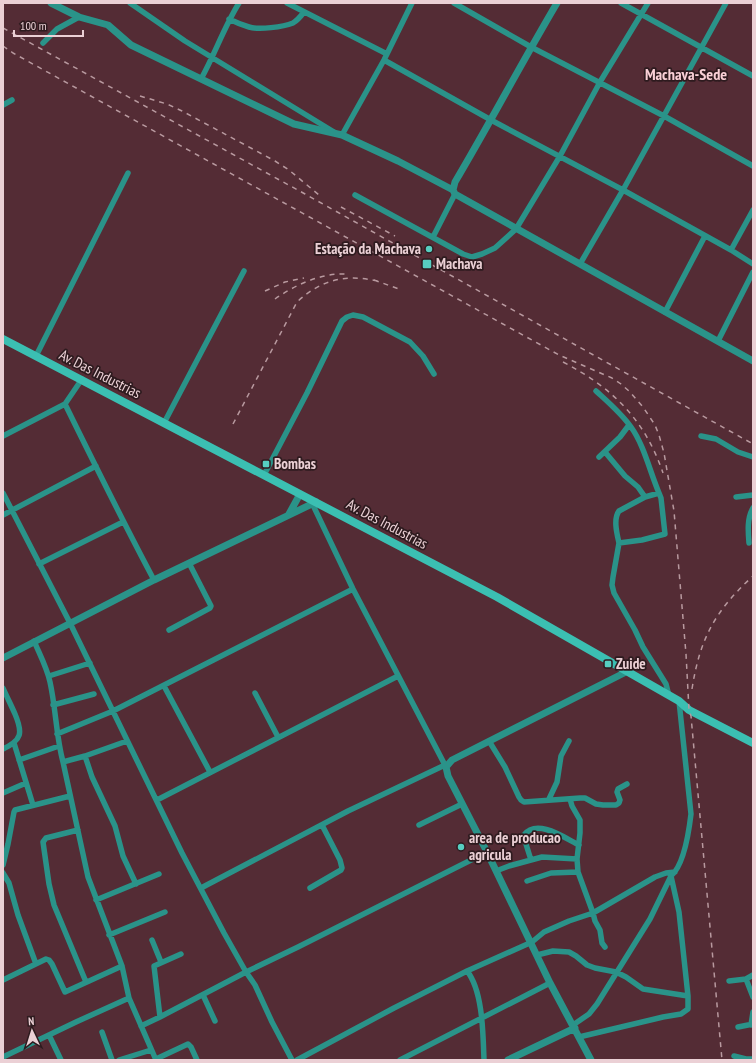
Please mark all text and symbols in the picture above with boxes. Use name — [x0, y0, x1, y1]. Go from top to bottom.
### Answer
scale bar — [14, 12, 83, 38]
text: 100 m — [20, 18, 47, 33]
district label: Machava-Sede — [645, 64, 727, 84]
place label: Estação da Machava — [315, 239, 421, 258]
marker: Estação da Machava — [424, 244, 434, 254]
place label: Machava — [436, 254, 483, 273]
marker: Machava — [421, 258, 433, 270]
street label: Av. Das Industrias — [56, 345, 144, 402]
place label: Bombas — [274, 454, 316, 473]
marker: Bombas — [261, 459, 271, 469]
street label: Av. Das Industrias — [343, 494, 431, 553]
place label: Zuide — [616, 654, 646, 673]
marker: Zuide — [603, 659, 613, 669]
place label: area de producao agricula — [469, 828, 561, 864]
marker: area de producao agricula — [456, 842, 466, 852]
north arrow — [12, 1011, 52, 1051]
text: N — [28, 1014, 35, 1028]

